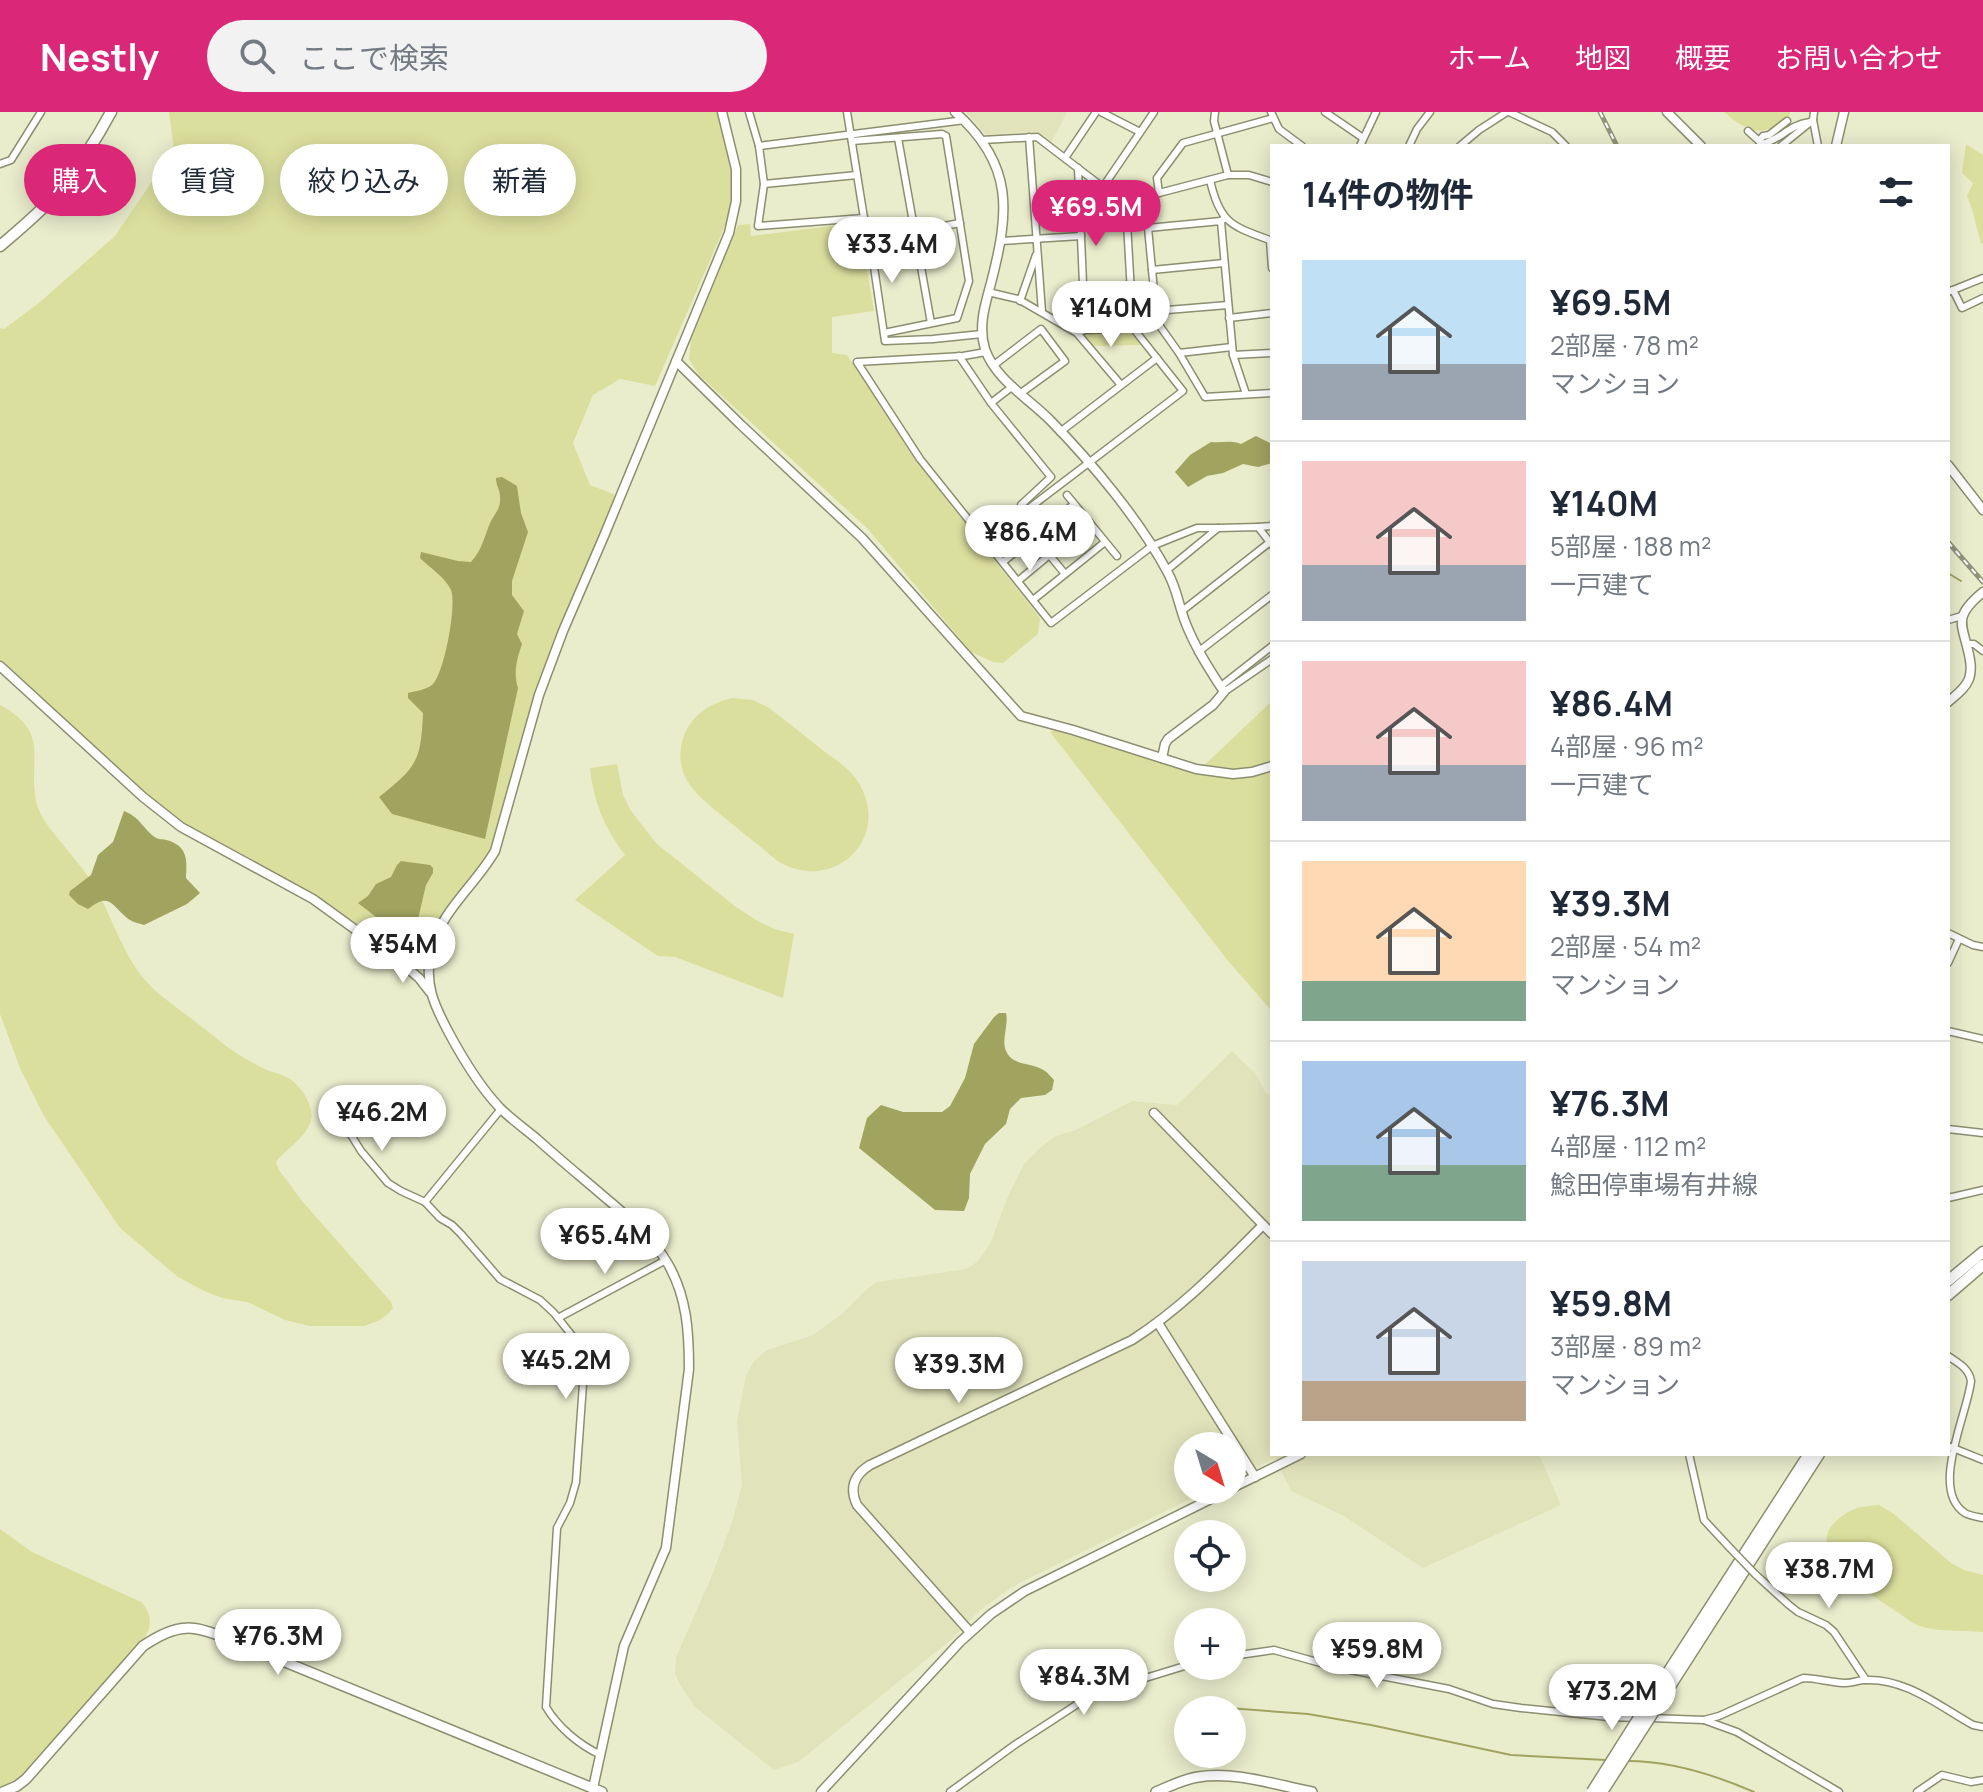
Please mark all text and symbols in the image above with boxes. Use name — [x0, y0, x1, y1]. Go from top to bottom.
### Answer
search box — [207, 20, 767, 92]
text: Nestly — [40, 30, 159, 82]
icon: search — [235, 34, 279, 78]
text: ここで検索 — [299, 37, 449, 78]
text: ホーム — [1448, 38, 1531, 76]
text: 地図 — [1575, 38, 1631, 76]
text: 概要 — [1675, 38, 1731, 76]
text: お問い合わせ — [1775, 38, 1943, 76]
chip: 購入 — [24, 144, 136, 216]
chip: 賃貸 — [152, 144, 264, 216]
chip: 絞り込み — [280, 144, 448, 216]
chip: 新着 — [464, 144, 576, 216]
icon: filters — [1874, 170, 1918, 214]
text: 14件の物件 — [1302, 171, 1474, 217]
pin: ¥69.5M — [1031, 180, 1161, 248]
text: ¥69.5M — [1050, 188, 1142, 224]
pin: ¥33.4M — [827, 217, 957, 285]
text: ¥33.4M — [846, 225, 938, 261]
text: ¥69.5M — [1550, 279, 1671, 325]
pin: ¥140M — [1055, 281, 1167, 349]
text: ¥140M — [1070, 289, 1152, 325]
icon: home — [1366, 292, 1462, 388]
text: 2部屋 · 78 m² — [1550, 327, 1699, 363]
text: マンション — [1550, 365, 1680, 401]
text: ¥140M — [1550, 480, 1658, 526]
icon: home — [1366, 493, 1462, 589]
pin: ¥86.4M — [965, 505, 1095, 573]
text: ¥86.4M — [983, 513, 1077, 549]
text: 5部屋 · 188 m² — [1550, 528, 1711, 564]
text: 一戸建て — [1550, 566, 1654, 602]
text: ¥86.4M — [1550, 680, 1673, 726]
icon: home — [1366, 693, 1462, 789]
text: 4部屋 · 96 m² — [1550, 728, 1704, 764]
text: 一戸建て — [1550, 766, 1654, 802]
text: ¥39.3M — [1550, 880, 1671, 926]
icon: home — [1366, 893, 1462, 989]
pin: ¥54M — [356, 917, 450, 985]
text: ¥54M — [368, 925, 438, 961]
text: 2部屋 · 54 m² — [1550, 928, 1701, 964]
text: マンション — [1550, 966, 1680, 1002]
text: ¥76.3M — [1550, 1080, 1669, 1126]
pin: ¥46.2M — [317, 1085, 447, 1153]
text: ¥46.2M — [336, 1093, 428, 1129]
icon: home — [1366, 1093, 1462, 1189]
text: 4部屋 · 112 m² — [1550, 1128, 1706, 1164]
text: 鯰田停車場有井線 — [1550, 1166, 1758, 1202]
pin: ¥65.4M — [540, 1208, 670, 1276]
text: ¥65.4M — [558, 1216, 652, 1252]
text: ¥59.8M — [1550, 1280, 1672, 1326]
icon: home — [1366, 1293, 1462, 1389]
text: 3部屋 · 89 m² — [1550, 1328, 1702, 1364]
pin: ¥45.2M — [501, 1333, 631, 1401]
pin: ¥39.3M — [894, 1337, 1024, 1405]
text: ¥45.2M — [521, 1341, 611, 1377]
text: ¥39.3M — [913, 1345, 1005, 1381]
text: マンション — [1550, 1366, 1680, 1402]
north arrow — [1174, 1432, 1246, 1504]
map controls — [1174, 1432, 1246, 1768]
button: locate — [1174, 1520, 1246, 1592]
pin: ¥38.7M — [1764, 1542, 1894, 1610]
text: ¥38.7M — [1784, 1550, 1874, 1586]
button: + — [1174, 1608, 1246, 1680]
pin: ¥76.3M — [213, 1609, 343, 1677]
text: ¥76.3M — [232, 1617, 324, 1653]
pin: ¥59.8M — [1312, 1622, 1442, 1690]
text: ¥59.8M — [1330, 1630, 1424, 1666]
pin: ¥84.3M — [1019, 1649, 1149, 1717]
text: ¥84.3M — [1038, 1657, 1130, 1693]
pin: ¥73.2M — [1547, 1664, 1677, 1732]
text: ¥73.2M — [1567, 1672, 1657, 1708]
button: − — [1174, 1696, 1246, 1768]

